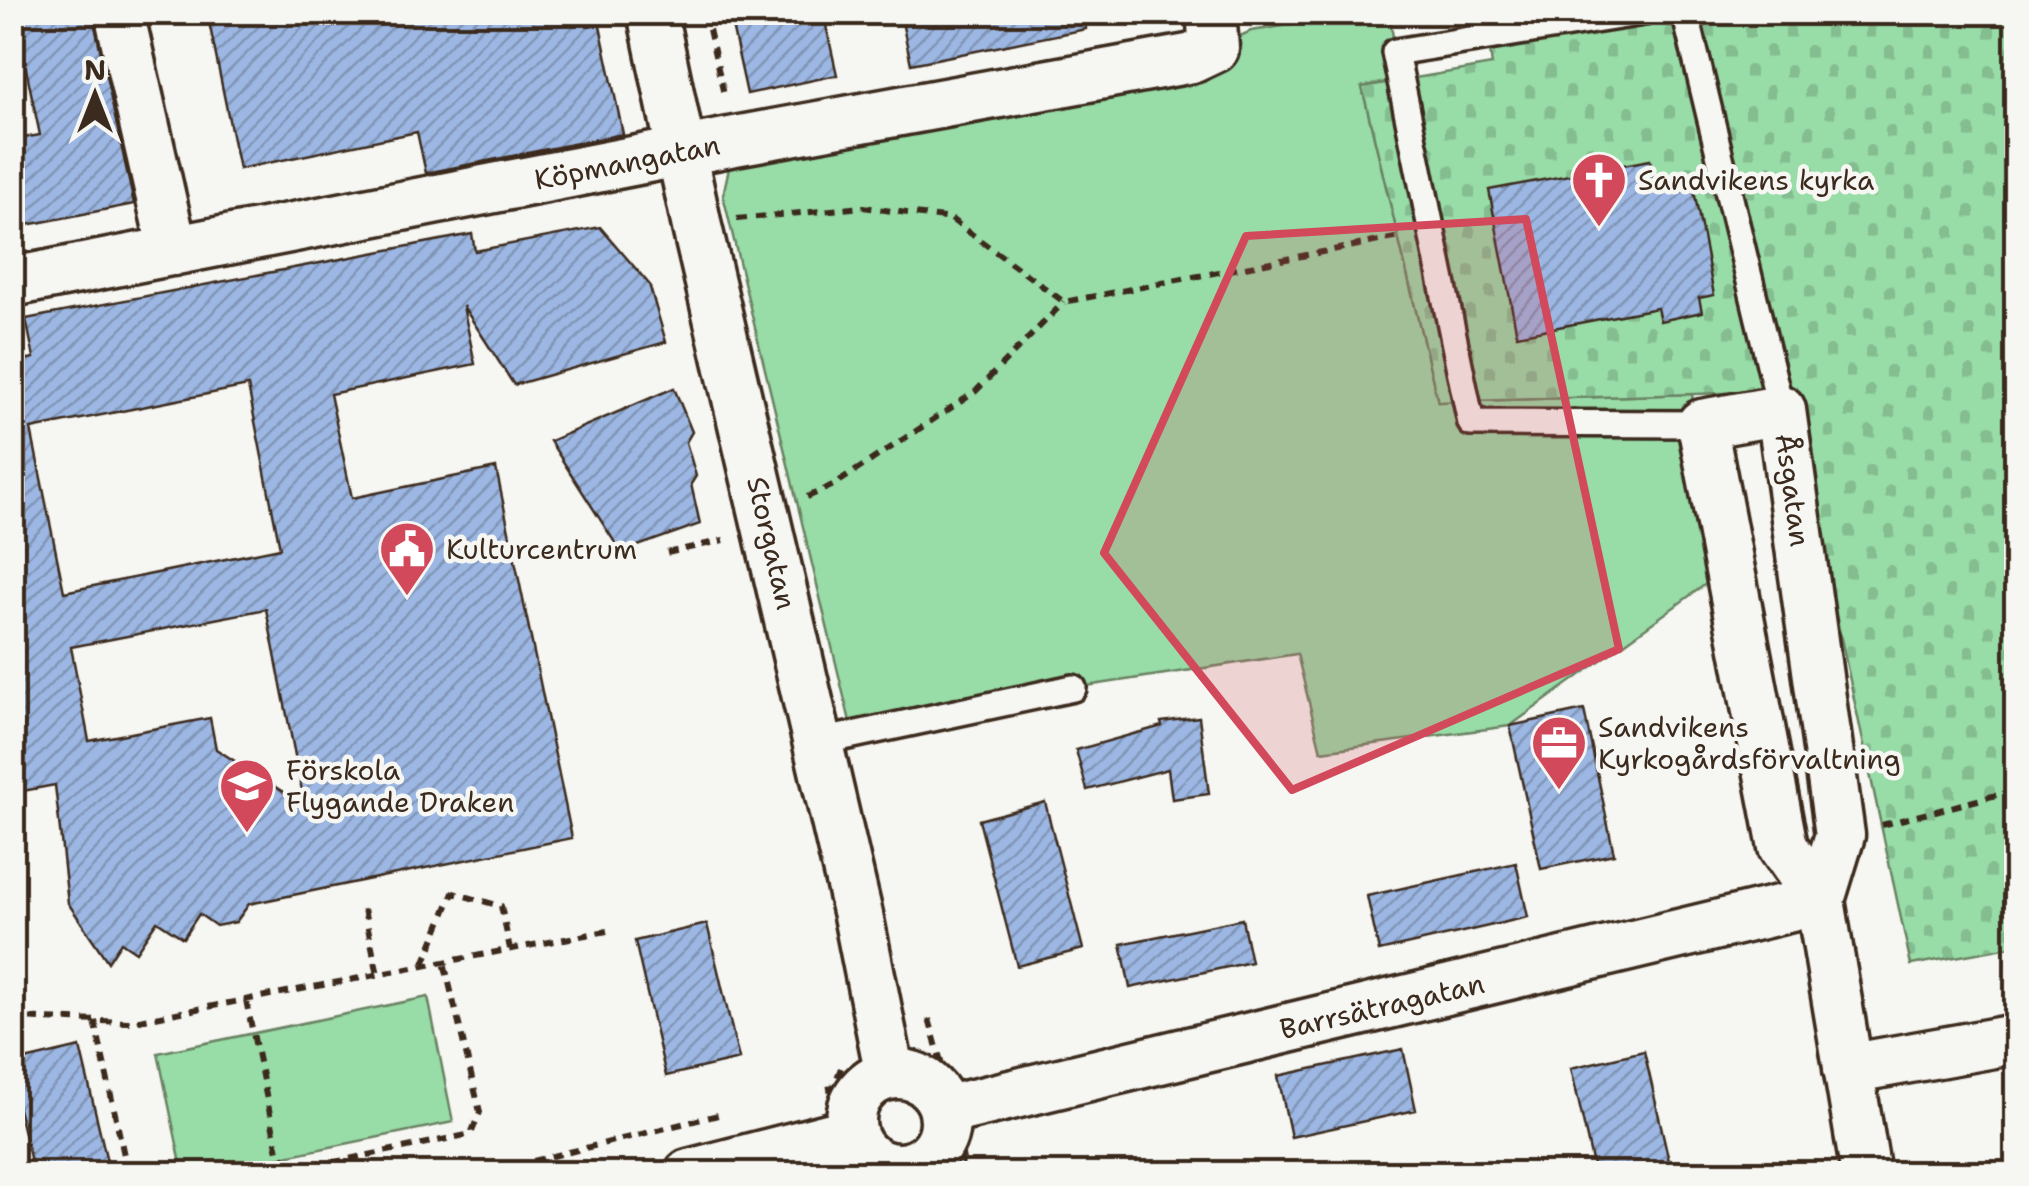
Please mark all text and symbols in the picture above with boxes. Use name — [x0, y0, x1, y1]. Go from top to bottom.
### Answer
north arrow — [45, 45, 145, 145]
text: N — [84, 51, 106, 89]
street label: Köpmangatan — [531, 125, 723, 199]
church icon: Sandvikens kyrka — [1569, 150, 1629, 229]
place label: Sandvikens kyrka — [1638, 161, 1874, 199]
street label: Åsgatan — [1766, 431, 1820, 549]
street label: Storgatan — [738, 473, 806, 613]
public building icon: Kulturcentrum — [377, 519, 437, 598]
place label: Kulturcentrum — [446, 530, 637, 568]
place label: Sandvikens Kyrkogårdsförvaltning — [1598, 708, 1901, 778]
office icon: Sandvikens Kyrkogårdsförvaltning — [1529, 713, 1589, 792]
place label: Förskola Flygande Draken — [286, 751, 514, 821]
school or university icon: Förskola Flygande Draken — [217, 756, 277, 835]
street label: Barrsätragatan — [1276, 964, 1488, 1048]

